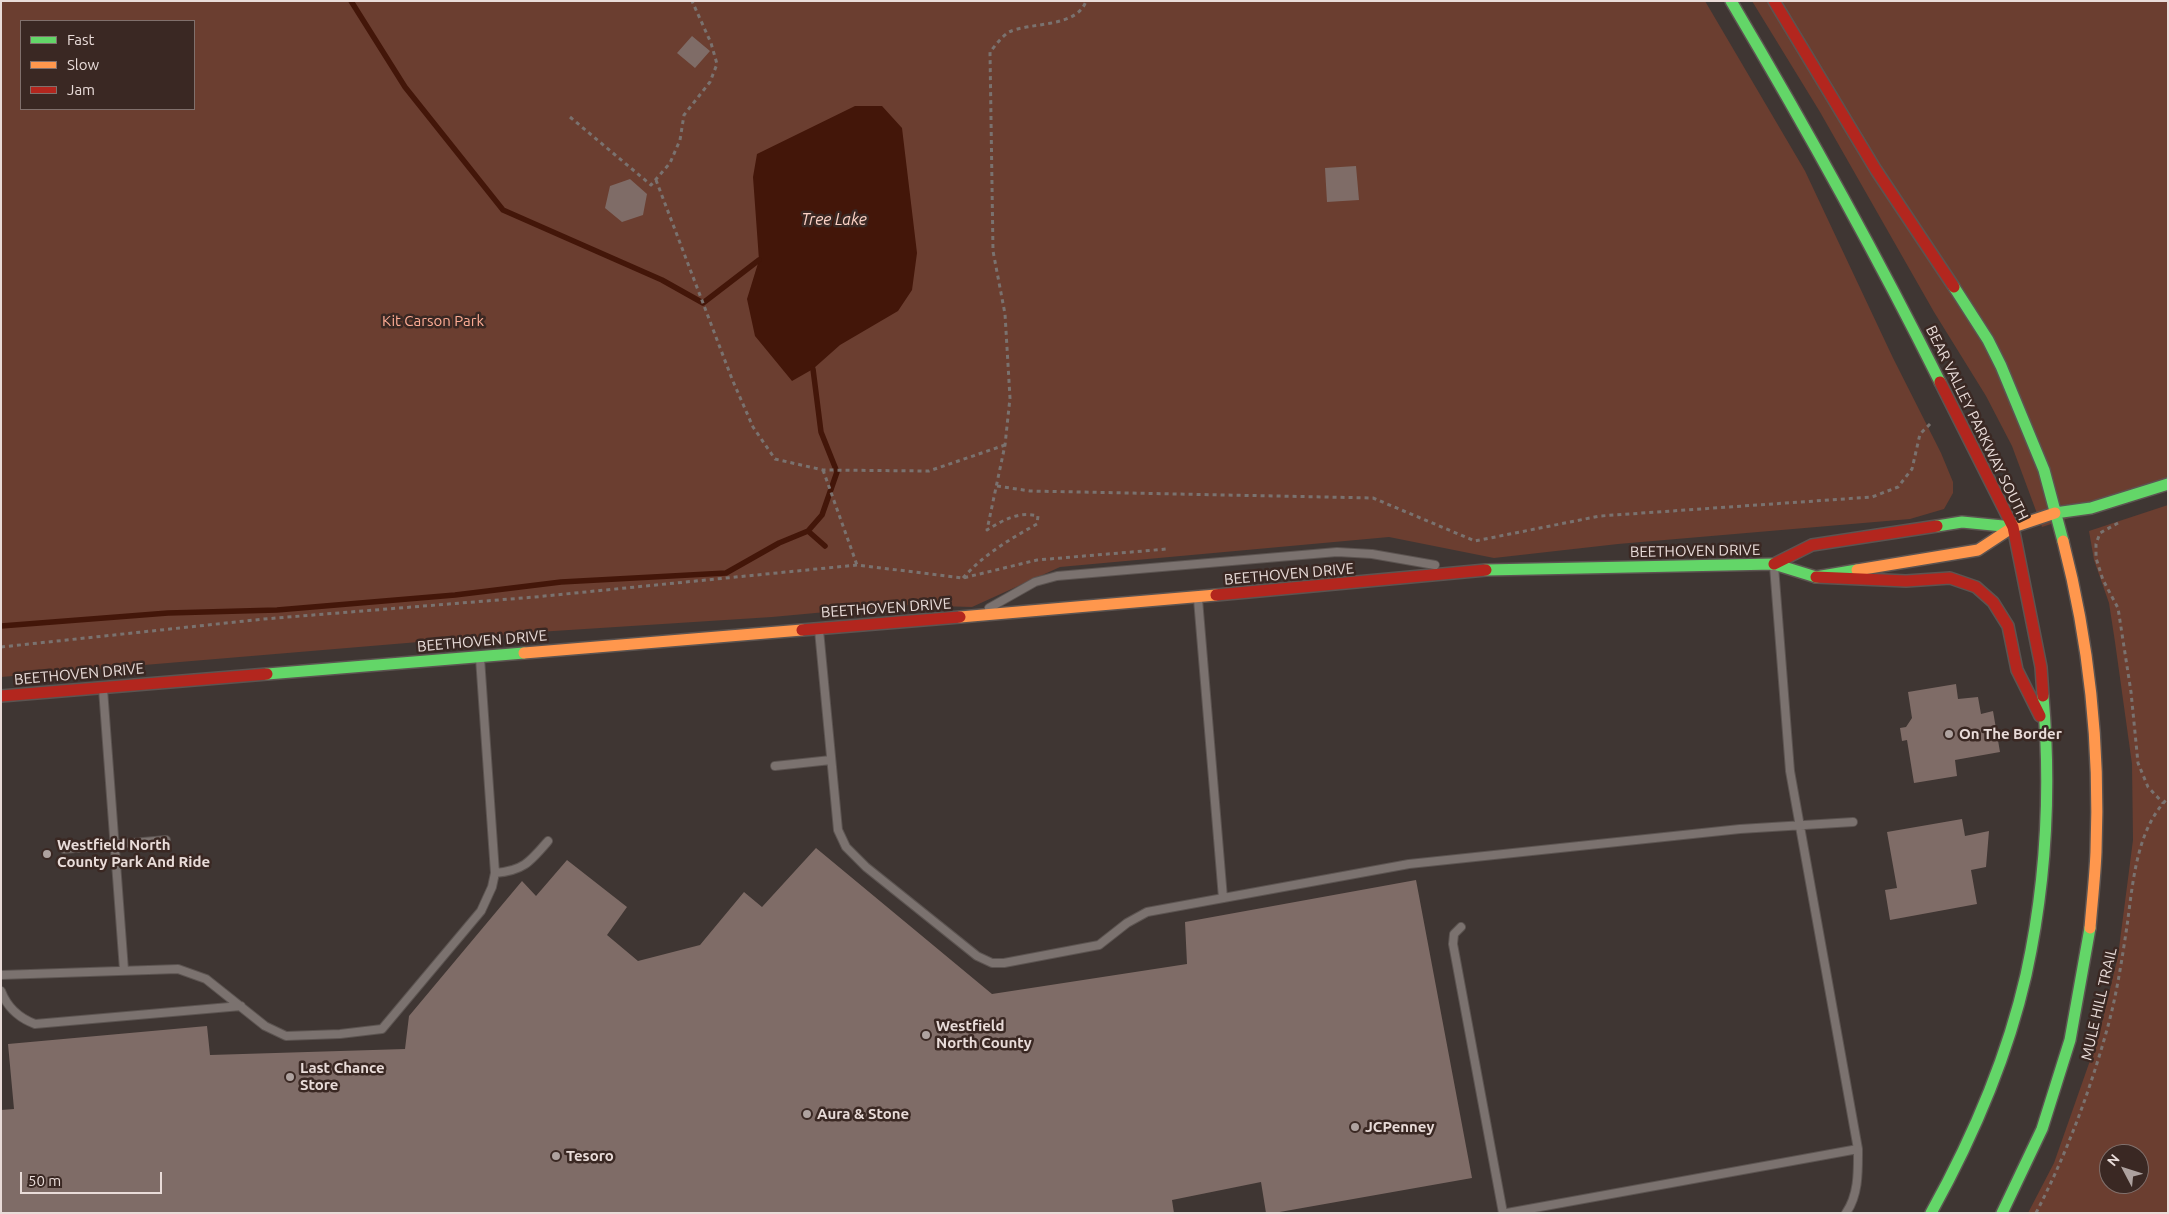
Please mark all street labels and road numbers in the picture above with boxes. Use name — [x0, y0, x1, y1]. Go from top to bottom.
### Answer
street label: BEAR VALLEY PARKWAY SOUTH — [1922, 323, 2032, 523]
street label: BEETHOVEN DRIVE — [1630, 541, 1760, 561]
street label: BEETHOVEN DRIVE — [1223, 559, 1355, 589]
street label: BEETHOVEN DRIVE — [820, 594, 952, 622]
street label: BEETHOVEN DRIVE — [416, 626, 548, 656]
street label: BEETHOVEN DRIVE — [13, 659, 145, 689]
street label: MULE HILL TRAIL — [2077, 946, 2121, 1062]

